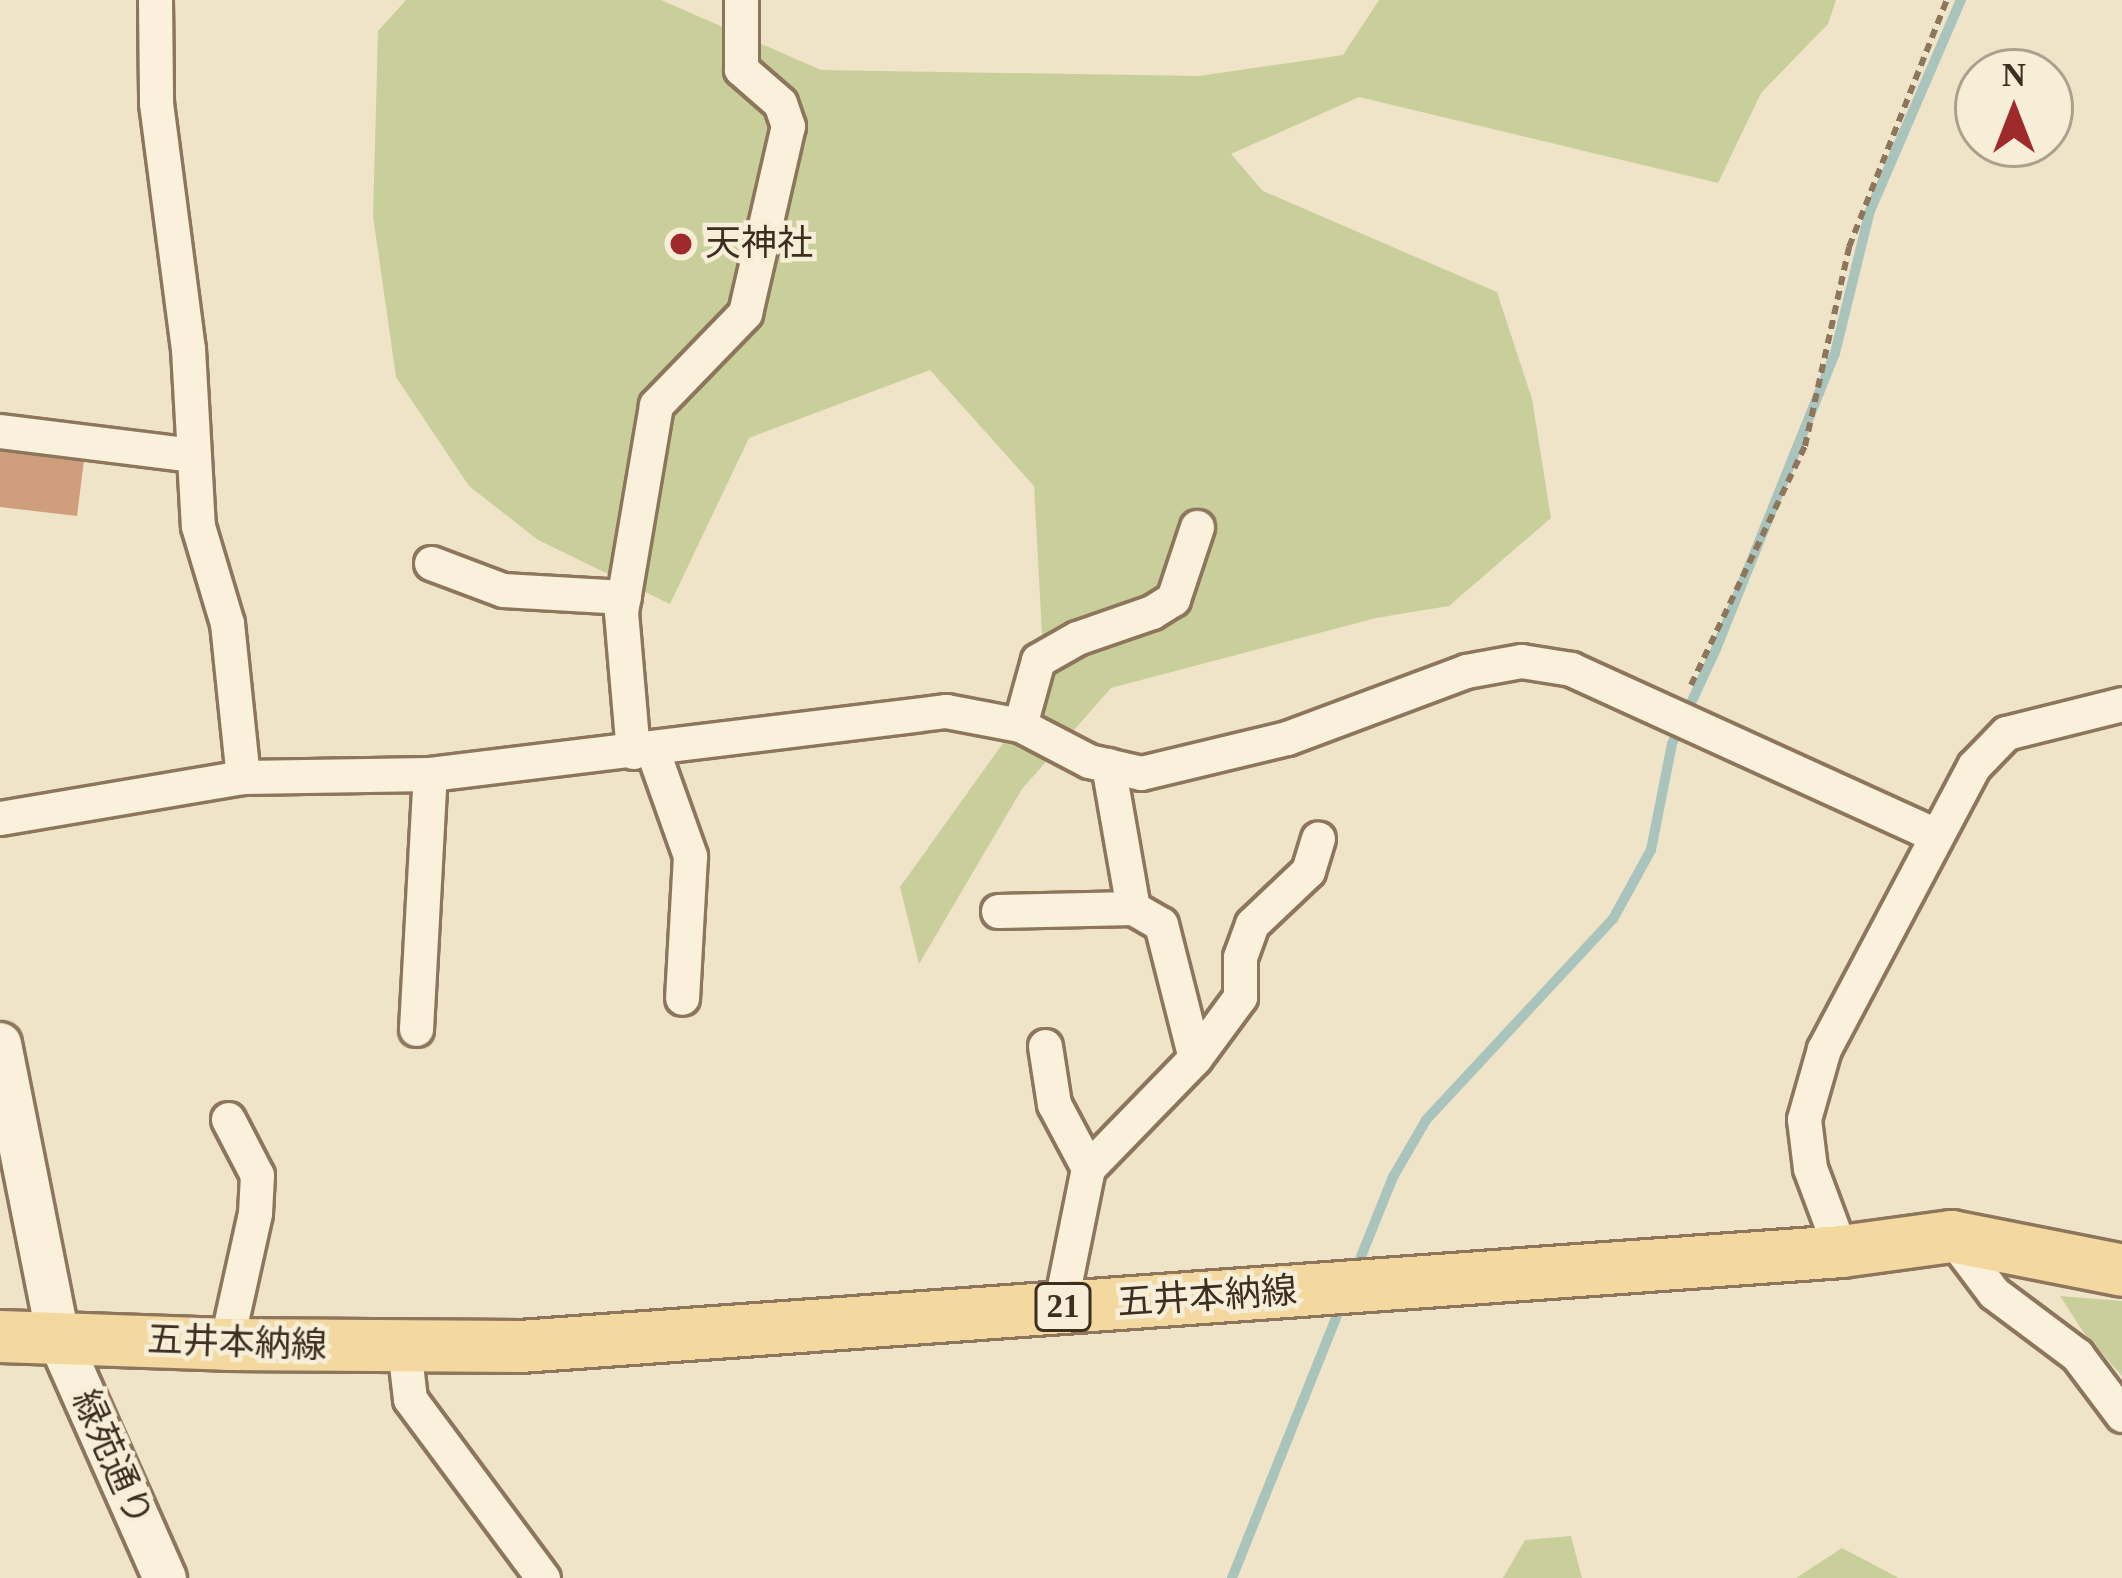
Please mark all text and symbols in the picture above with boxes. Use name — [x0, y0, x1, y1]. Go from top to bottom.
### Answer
north arrow — [1954, 48, 2074, 168]
text: N — [2002, 57, 2026, 93]
place label: 天神社 — [705, 222, 813, 266]
marker: 天神社 — [668, 231, 694, 257]
street label: 五井本納線 — [1116, 1269, 1298, 1325]
road number: 21 — [1033, 1280, 1093, 1334]
street label: 五井本納線 — [146, 1318, 328, 1368]
street label: 緑苑通り — [63, 1383, 161, 1533]

